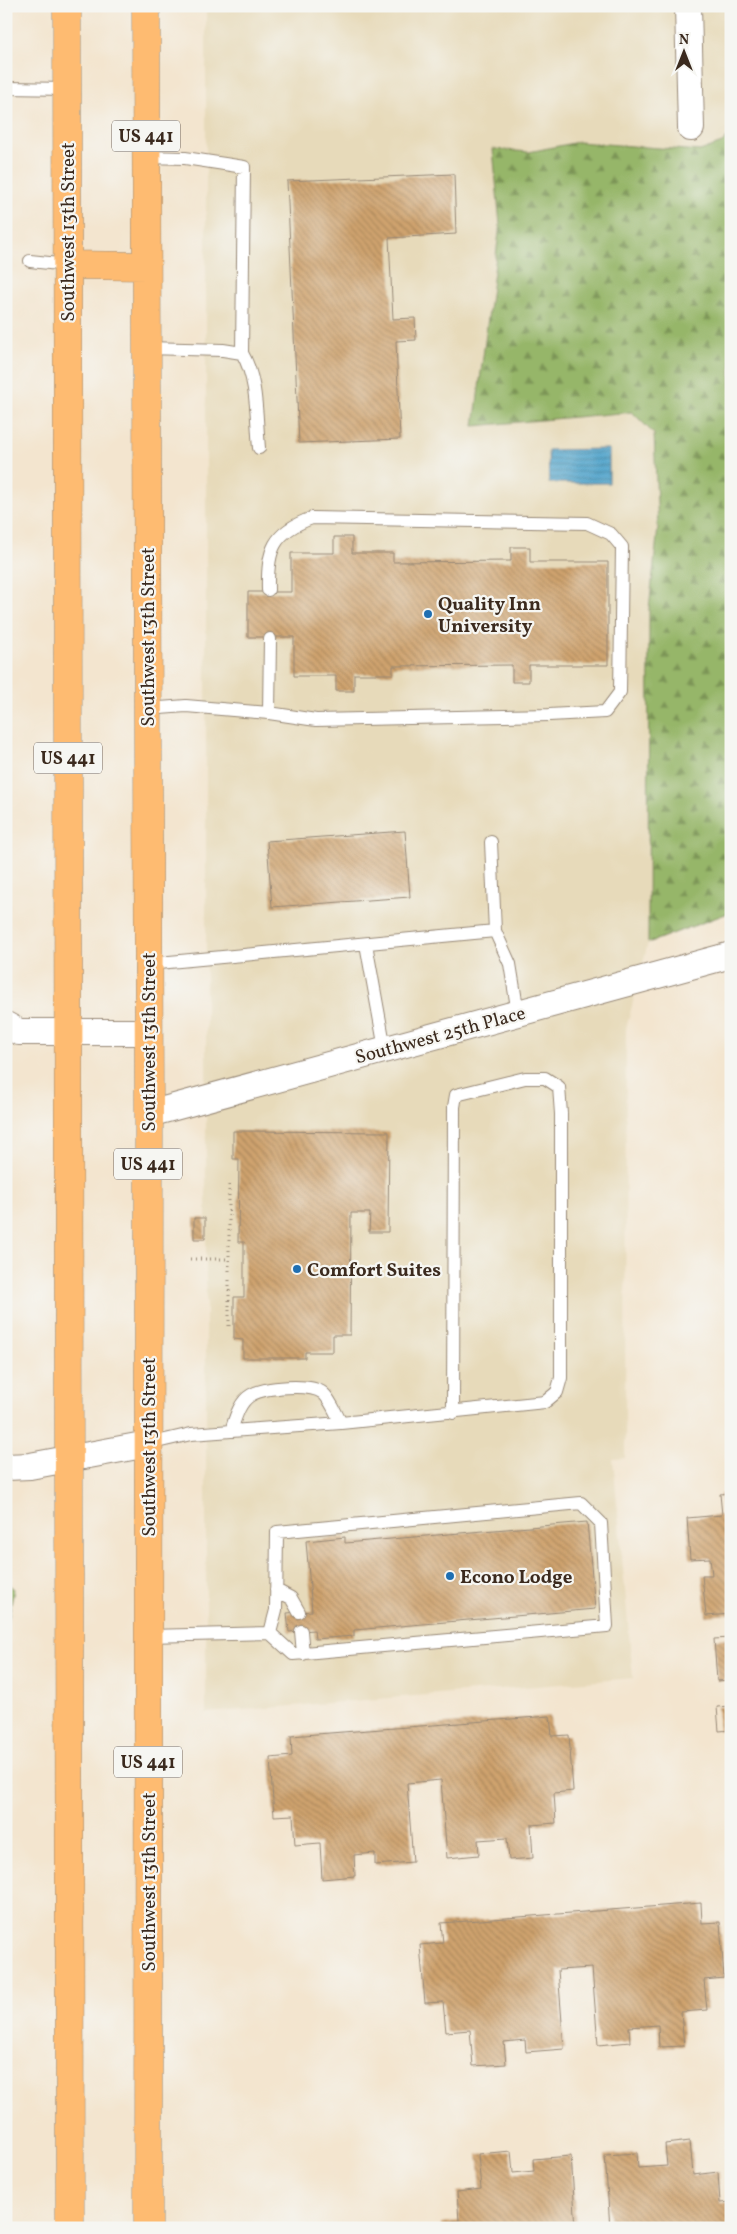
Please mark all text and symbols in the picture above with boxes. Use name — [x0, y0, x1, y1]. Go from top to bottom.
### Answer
north arrow — [660, 28, 710, 78]
text: N — [679, 31, 689, 50]
road number: US 441 — [112, 120, 180, 152]
street label: Southwest 13th Street — [56, 142, 82, 322]
street label: Southwest 13th Street — [136, 547, 162, 727]
place label: Quality Inn University — [438, 592, 541, 640]
marker: Quality Inn University — [422, 608, 434, 620]
road number: US 441 — [34, 742, 102, 774]
street label: Southwest 13th Street — [137, 952, 163, 1132]
street label: Southwest 25th Place — [352, 1001, 529, 1071]
road number: US 441 — [114, 1148, 182, 1180]
place label: Comfort Suites — [307, 1258, 441, 1284]
marker: Comfort Suites — [291, 1263, 303, 1275]
street label: Southwest 13th Street — [137, 1357, 163, 1537]
place label: Econo Lodge — [460, 1565, 573, 1591]
marker: Econo Lodge — [444, 1570, 456, 1582]
road number: US 441 — [114, 1746, 182, 1778]
street label: Southwest 13th Street — [137, 1792, 163, 1972]

